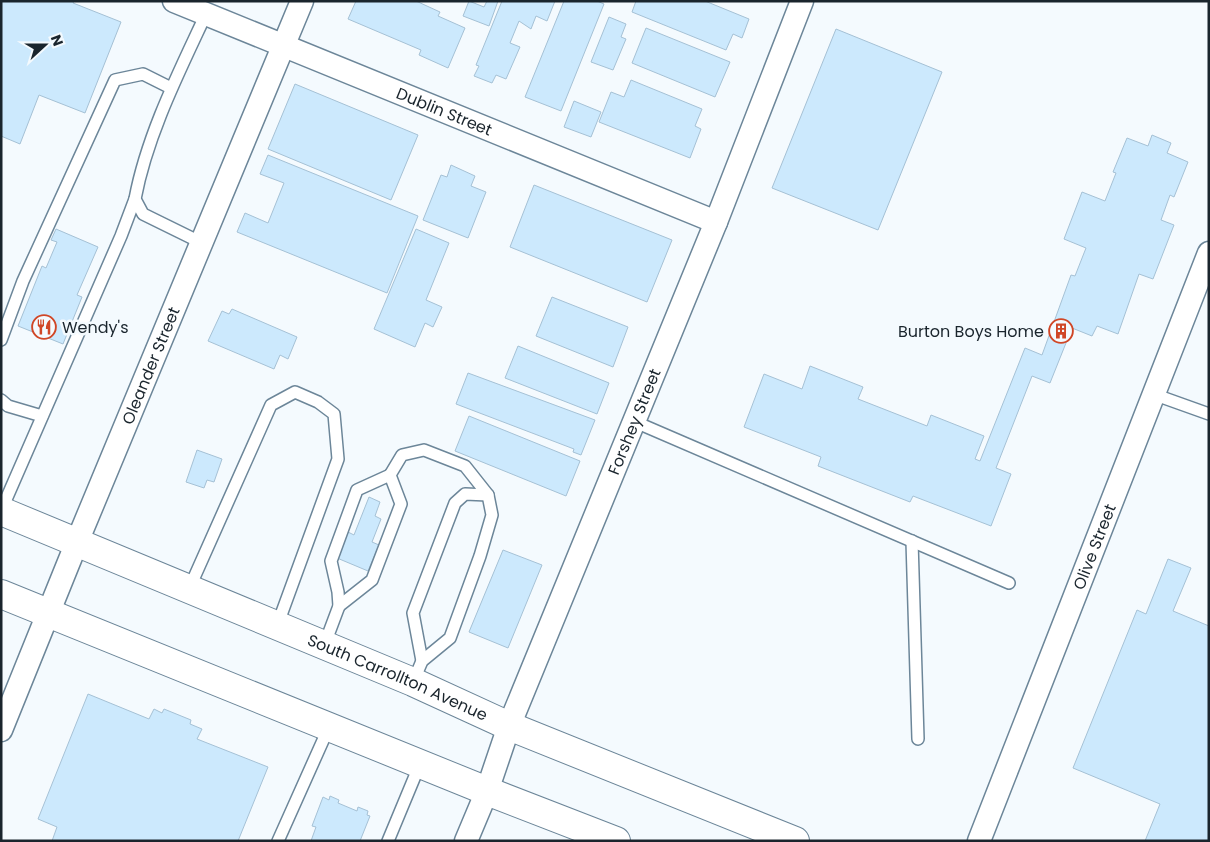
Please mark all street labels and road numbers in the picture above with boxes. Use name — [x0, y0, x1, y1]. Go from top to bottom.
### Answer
street label: Dublin Street — [393, 82, 496, 142]
street label: Oleander Street — [116, 303, 186, 428]
street label: Forshey Street — [602, 365, 667, 478]
street label: Olive Street — [1067, 500, 1122, 593]
street label: South Carrollton Avenue — [304, 628, 491, 727]

